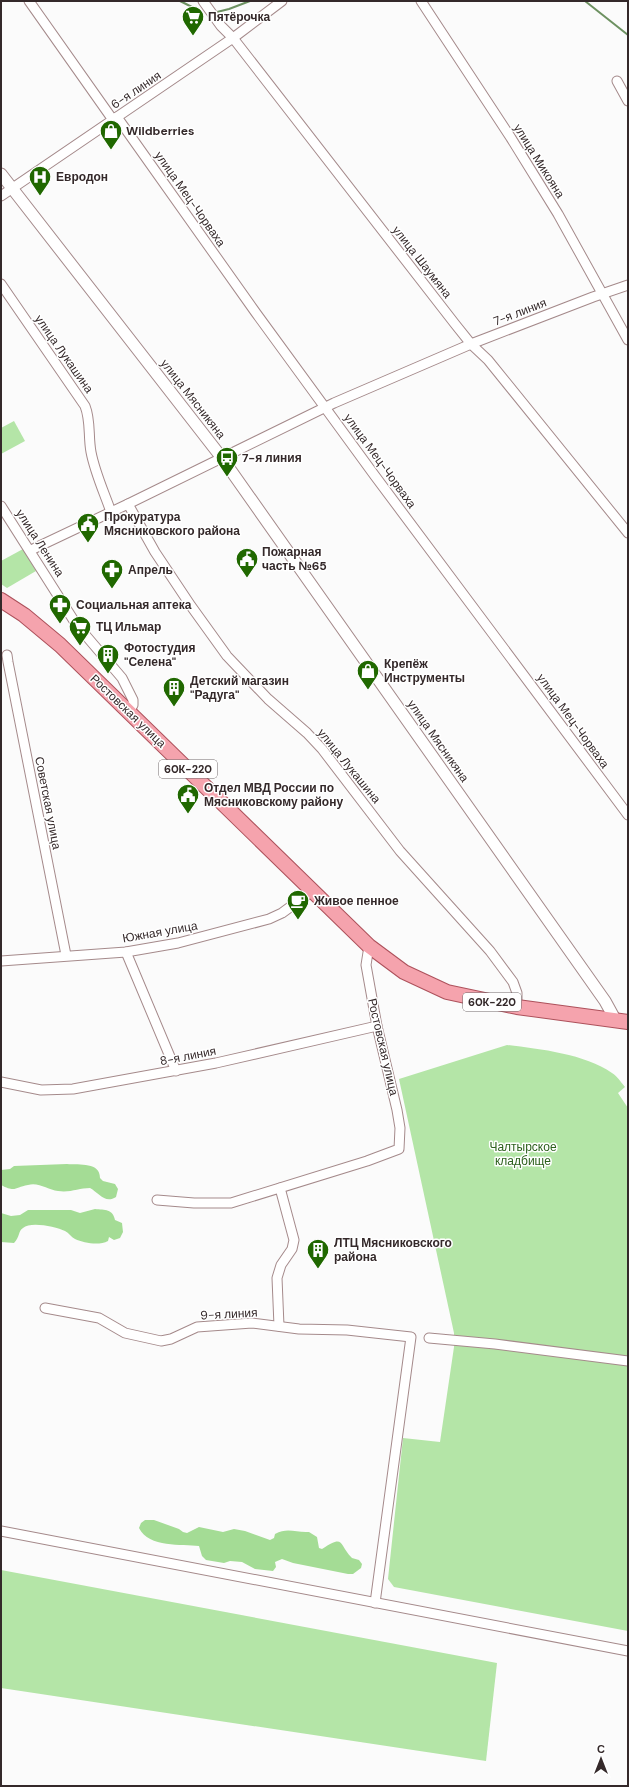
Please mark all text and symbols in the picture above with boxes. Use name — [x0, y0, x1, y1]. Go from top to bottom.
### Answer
supermarket icon: Пятёрочка — [180, 4, 206, 37]
place label: Пятёрочка — [208, 9, 271, 25]
street label: 6-я линия — [108, 67, 164, 113]
shop icon: Wildberries — [98, 118, 124, 151]
street label: улица Микояна — [510, 121, 568, 201]
place label: Wildberries — [126, 123, 194, 139]
street label: улица Мец-Чорваха — [151, 148, 229, 250]
hospital icon: Евродон — [27, 164, 53, 197]
place label: Евродон — [56, 169, 108, 185]
street label: улица Шаумяна — [389, 223, 455, 302]
street label: 7-я линия — [491, 295, 549, 329]
street label: улица Лукашина — [31, 312, 97, 397]
street label: улица Мясникяна — [157, 356, 229, 442]
street label: улица Мец-Чорваха — [340, 411, 420, 512]
bus stop icon: 7-я линия — [214, 445, 240, 478]
place label: 7-я линия — [242, 450, 302, 466]
street label: улица Ленина — [12, 506, 68, 580]
place label: Прокуратура Мясниковского района — [104, 509, 240, 539]
public building icon: Прокуратура Мясниковского района — [75, 511, 101, 544]
place label: Пожарная часть №65 — [262, 544, 327, 574]
public building icon: Пожарная часть №65 — [234, 546, 260, 579]
pharmacy icon: Апрель — [99, 557, 125, 590]
place label: Апрель — [128, 562, 173, 578]
pharmacy icon: Социальная аптека — [47, 592, 73, 625]
place label: Социальная аптека — [76, 597, 192, 613]
supermarket icon: ТЦ Ильмар — [67, 614, 93, 647]
place label: ТЦ Ильмар — [96, 619, 161, 635]
place label: Фотостудия "Селена" — [124, 640, 195, 670]
building icon: Фотостудия "Селена" — [95, 642, 121, 675]
place label: Крепёж Инструменты — [384, 656, 465, 686]
shop icon: Крепёж Инструменты — [355, 658, 381, 691]
street label: Ростовская улица — [87, 671, 170, 751]
street label: улица Мец-Чорваха — [533, 671, 613, 772]
place label: Детский магазин "Радуга" — [190, 673, 289, 703]
building icon: Детский магазин "Радуга" — [161, 675, 187, 708]
street label: улица Мясникяна — [404, 697, 473, 786]
street label: улица Лукашина — [314, 725, 384, 807]
street label: Советская улица — [31, 755, 65, 851]
road number: 60К-220 — [159, 760, 217, 778]
place label: Отдел МВД России по Мясниковскому району — [204, 780, 343, 810]
public building icon: Отдел МВД России по Мясниковскому району — [175, 782, 201, 815]
cafe icon: Живое пенное — [285, 888, 311, 921]
place label: Живое пенное — [313, 893, 399, 909]
street label: Южная улица — [121, 917, 199, 946]
road number: 60К-220 — [463, 993, 521, 1011]
street label: Ростовская улица — [364, 997, 402, 1097]
street label: 8-я линия — [158, 1043, 218, 1069]
park label: Чалтырское кладбище — [489, 1139, 557, 1169]
place label: ЛТЦ Мясниковского района — [334, 1235, 452, 1265]
building icon: ЛТЦ Мясниковского района — [305, 1237, 331, 1270]
street label: 9-я линия — [200, 1305, 258, 1323]
north arrow — [581, 1739, 621, 1779]
text: С — [597, 1742, 605, 1756]

